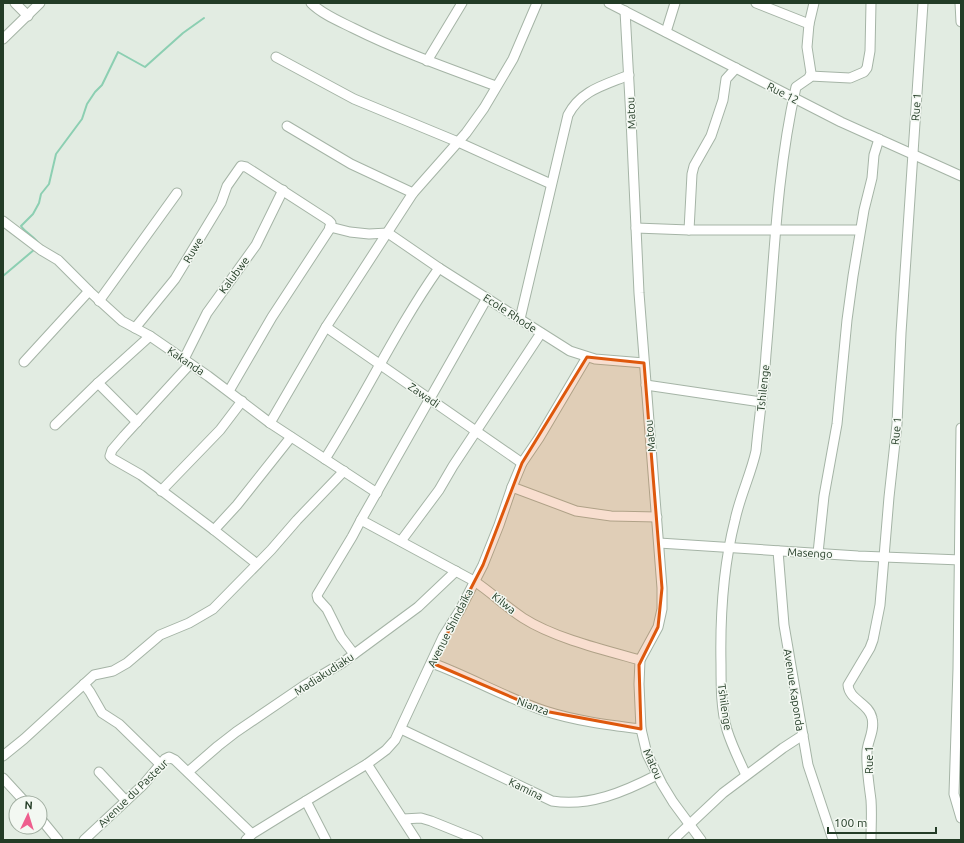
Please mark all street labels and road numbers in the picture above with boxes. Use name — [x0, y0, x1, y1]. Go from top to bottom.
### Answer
street label: Rue 12 — [765, 80, 801, 106]
street label: Rue 1 — [909, 93, 923, 121]
street label: Matou — [624, 97, 638, 129]
street label: Ruwe — [181, 235, 205, 265]
street label: Kalubwe — [216, 254, 252, 296]
street label: Ecole Rhode — [481, 291, 539, 335]
street label: Kakanda — [165, 344, 207, 378]
street label: Tshilenge — [755, 364, 771, 412]
street label: Zawadi — [406, 380, 442, 410]
street label: Rue 1 — [889, 417, 903, 445]
street label: Matou — [642, 419, 658, 453]
street label: Masengo — [787, 546, 833, 560]
street label: Avenue Shindaïka — [425, 587, 475, 669]
street label: Kilwa — [490, 590, 518, 616]
street label: Avenue Kaponda — [782, 648, 806, 732]
street label: Madiakudiaku — [292, 650, 356, 698]
street label: Tshilenge — [716, 683, 734, 731]
street label: Nianza — [515, 695, 551, 717]
street label: Rue 1 — [863, 746, 875, 774]
street label: Matou — [641, 747, 665, 781]
street label: Avenue du Pasteur — [96, 756, 171, 829]
street label: Kamina — [507, 776, 545, 802]

